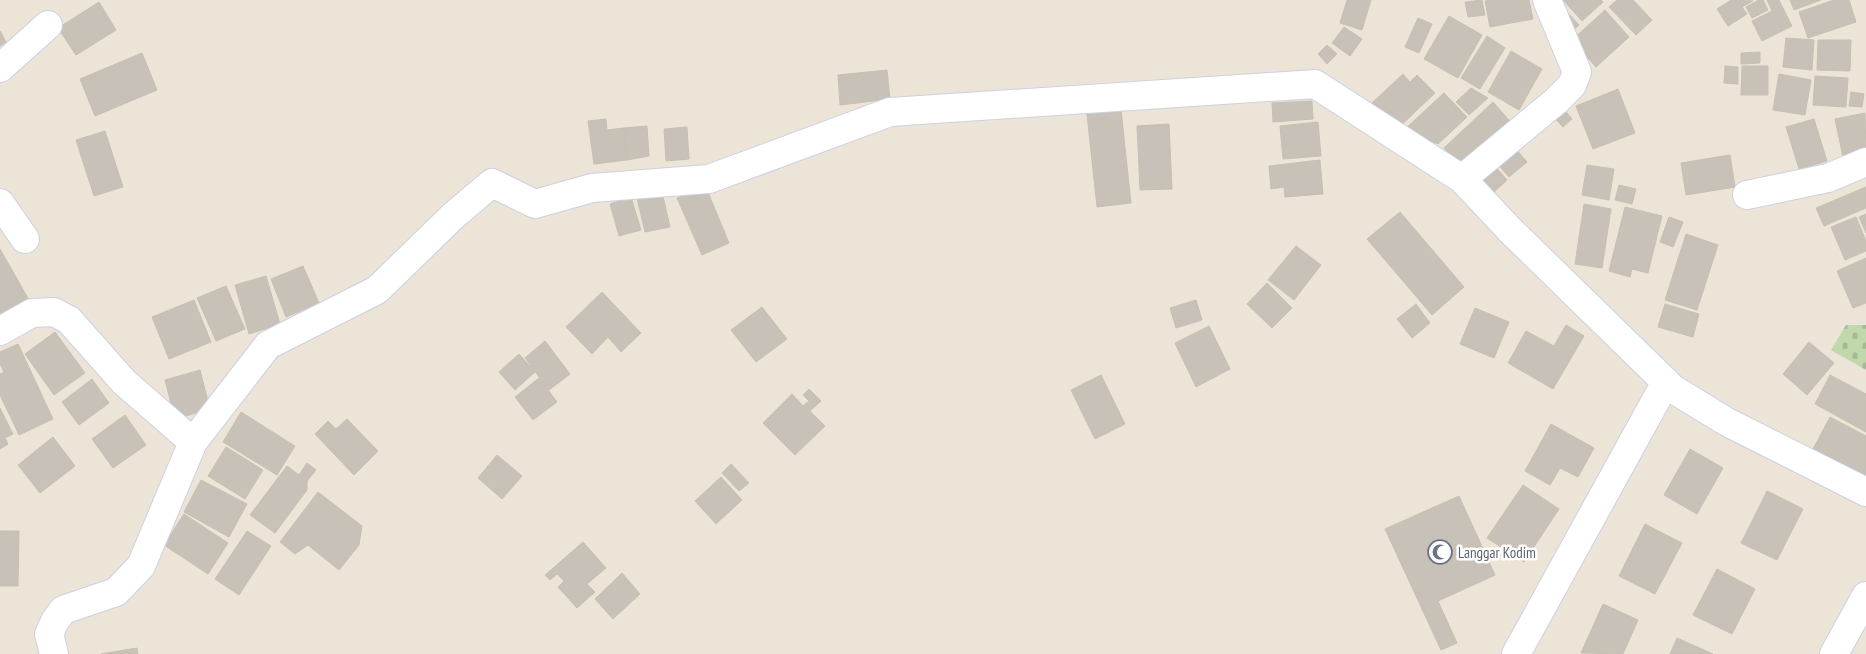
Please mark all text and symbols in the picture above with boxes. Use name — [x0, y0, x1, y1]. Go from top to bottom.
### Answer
mosque icon: Langgar Kodim — [1427, 539, 1453, 565]
place label: Langgar Kodim — [1458, 543, 1536, 562]

